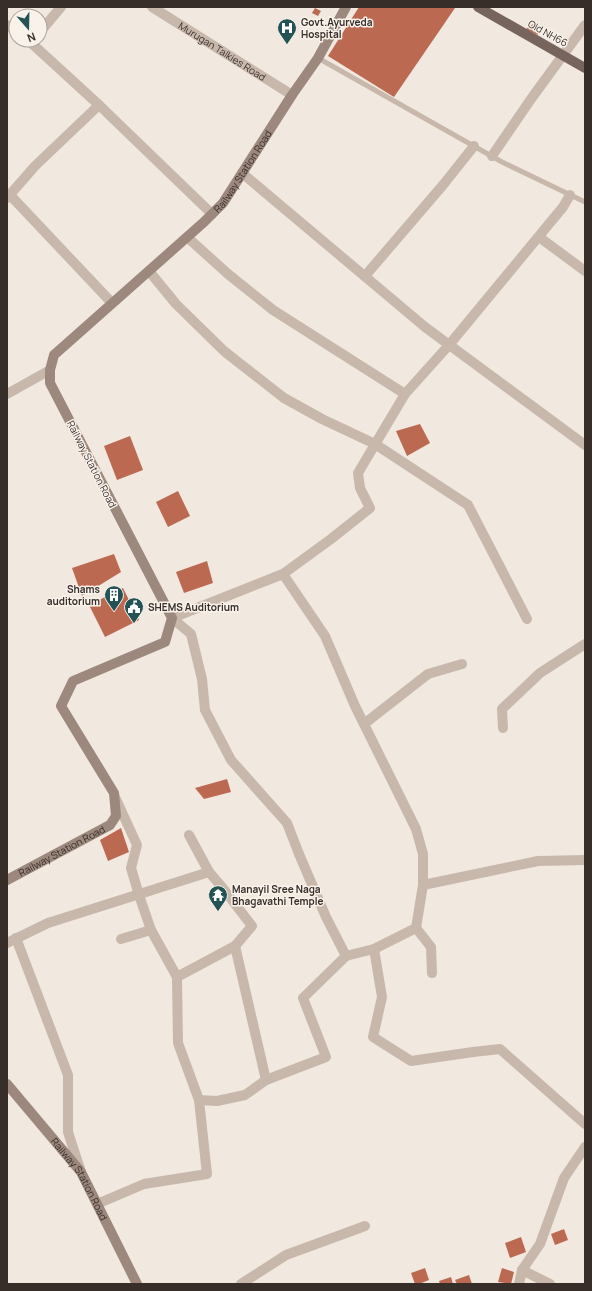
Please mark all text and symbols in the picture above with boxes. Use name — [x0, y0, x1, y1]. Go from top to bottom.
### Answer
north arrow — [8, 8, 48, 48]
place label: Govt.Ayurveda Hospital — [301, 15, 373, 41]
street label: Old NH66 — [526, 16, 570, 50]
hospital icon: Govt.Ayurveda Hospital — [276, 17, 298, 45]
street label: Murugan Talkies Road — [176, 18, 269, 84]
text: N — [25, 29, 38, 46]
street label: Railway Station Road — [210, 127, 275, 216]
street label: Railway Station Road — [64, 418, 120, 510]
place label: Shams auditorium — [47, 582, 101, 608]
building icon: Shams auditorium — [103, 584, 125, 612]
public building icon: SHEMS Auditorium — [123, 596, 145, 624]
place label: SHEMS Auditorium — [148, 600, 239, 614]
street label: Railway Station Road — [16, 822, 107, 880]
place label: Manayil Sree Naga Bhagavathi Temple — [232, 882, 324, 908]
temple icon: Manayil Sree Naga Bhagavathi Temple — [207, 884, 229, 912]
street label: Railway Station Road — [48, 1135, 111, 1223]

